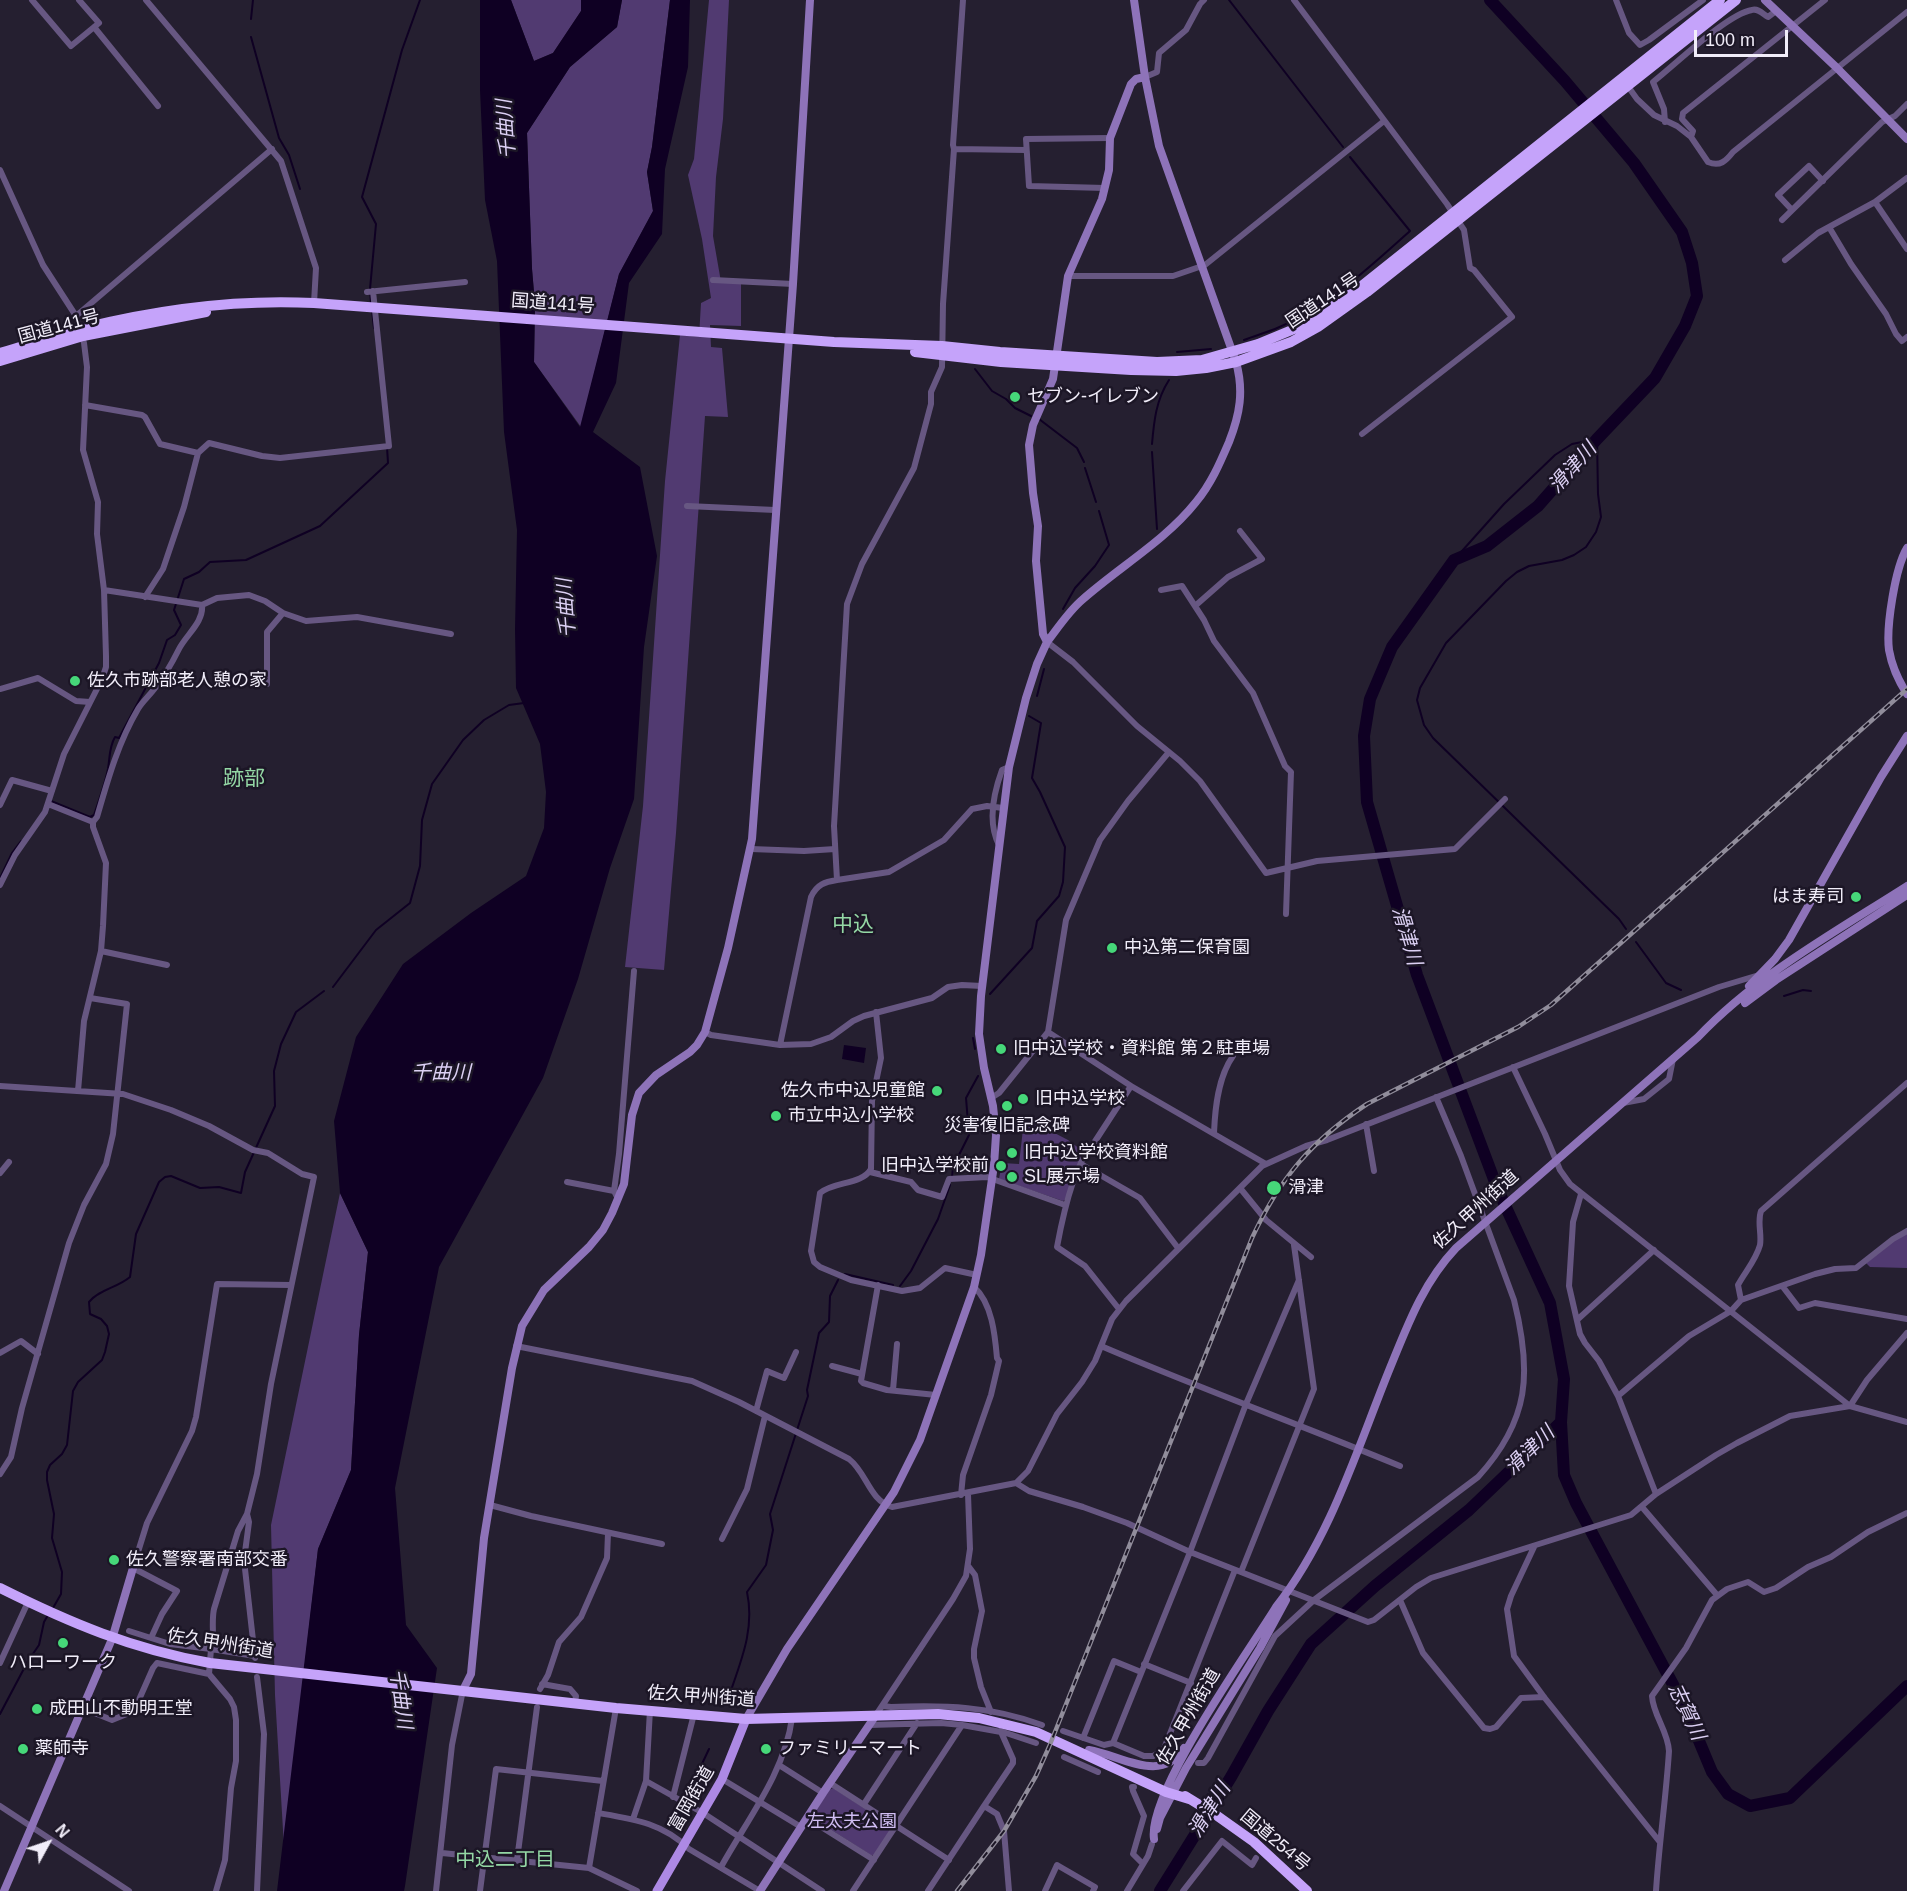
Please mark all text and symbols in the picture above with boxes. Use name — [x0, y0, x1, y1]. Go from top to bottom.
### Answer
scale bar — [1697, 18, 1792, 56]
text: 100 m — [1705, 30, 1755, 50]
water label: 千曲川 — [493, 98, 521, 160]
street label: 国道141号 — [1282, 269, 1364, 333]
street label: 国道141号 — [510, 290, 596, 318]
street label: 国道141号 — [16, 306, 102, 348]
place label: セブン-イレブン — [1027, 386, 1159, 408]
marker: セブン-イレブン — [1008, 390, 1022, 404]
water label: 滑津川 — [1544, 438, 1602, 498]
water label: 千曲川 — [553, 577, 581, 639]
place label: 佐久市跡部老人憩の家 — [87, 670, 267, 692]
marker: 佐久市跡部老人憩の家 — [68, 674, 82, 688]
district label: 跡部 — [223, 766, 265, 792]
place label: はま寿司 — [1772, 886, 1844, 908]
marker: はま寿司 — [1849, 890, 1863, 904]
water label: 滑津川 — [1386, 904, 1426, 968]
district label: 中込 — [832, 912, 874, 938]
place label: 中込第二保育園 — [1124, 937, 1250, 959]
marker: 中込第二保育園 — [1105, 941, 1119, 955]
place label: 旧中込学校・資料館 第２駐車場 — [1013, 1038, 1270, 1060]
marker: 旧中込学校・資料館 第２駐車場 — [994, 1042, 1008, 1056]
water label: 千曲川 — [411, 1061, 471, 1085]
place label: 佐久市中込児童館 — [781, 1080, 925, 1102]
marker: 佐久市中込児童館 — [930, 1084, 944, 1098]
place label: 旧中込学校 — [1035, 1088, 1125, 1110]
marker: 旧中込学校 — [1016, 1092, 1030, 1106]
marker: 災害復旧記念碑 — [1000, 1099, 1014, 1113]
place label: 市立中込小学校 — [788, 1105, 914, 1127]
marker: 市立中込小学校 — [769, 1109, 783, 1123]
place label: 災害復旧記念碑 — [944, 1115, 1070, 1137]
place label: 旧中込学校資料館 — [1024, 1142, 1168, 1164]
marker: 旧中込学校資料館 — [1005, 1146, 1019, 1160]
place label: 旧中込学校前 — [881, 1155, 989, 1177]
marker: 旧中込学校前 — [994, 1159, 1008, 1173]
place label: SL展示場 — [1024, 1166, 1100, 1188]
street label: 佐久甲州街道 — [1429, 1166, 1523, 1254]
marker: SL展示場 — [1005, 1170, 1019, 1184]
place label: 滑津 — [1288, 1177, 1324, 1199]
marker: 滑津 — [1265, 1179, 1283, 1197]
water label: 滑津川 — [1500, 1422, 1560, 1480]
place label: 佐久警察署南部交番 — [126, 1549, 288, 1571]
marker: 佐久警察署南部交番 — [107, 1553, 121, 1567]
street label: 佐久甲州街道 — [165, 1625, 275, 1663]
marker: ハローワーク — [56, 1636, 70, 1650]
place label: ハローワーク — [9, 1652, 117, 1674]
street label: 佐久甲州街道 — [1153, 1665, 1225, 1769]
water label: 千曲川 — [384, 1668, 416, 1730]
water label: 志賀川 — [1662, 1680, 1710, 1744]
street label: 佐久甲州街道 — [646, 1682, 756, 1712]
place label: 成田山不動明王堂 — [49, 1698, 193, 1720]
marker: 成田山不動明王堂 — [30, 1702, 44, 1716]
place label: 薬師寺 — [35, 1738, 89, 1760]
place label: ファミリーマート — [778, 1738, 922, 1760]
marker: 薬師寺 — [16, 1742, 30, 1756]
marker: ファミリーマート — [759, 1742, 773, 1756]
street label: 富岡街道 — [665, 1762, 719, 1836]
water label: 滑津川 — [1184, 1778, 1236, 1842]
street label: 国道254号 — [1236, 1806, 1314, 1876]
park label: 左太夫公園 — [807, 1811, 897, 1833]
north arrow — [18, 1813, 78, 1873]
text: N — [52, 1821, 72, 1841]
district label: 中込二丁目 — [455, 1848, 555, 1872]

